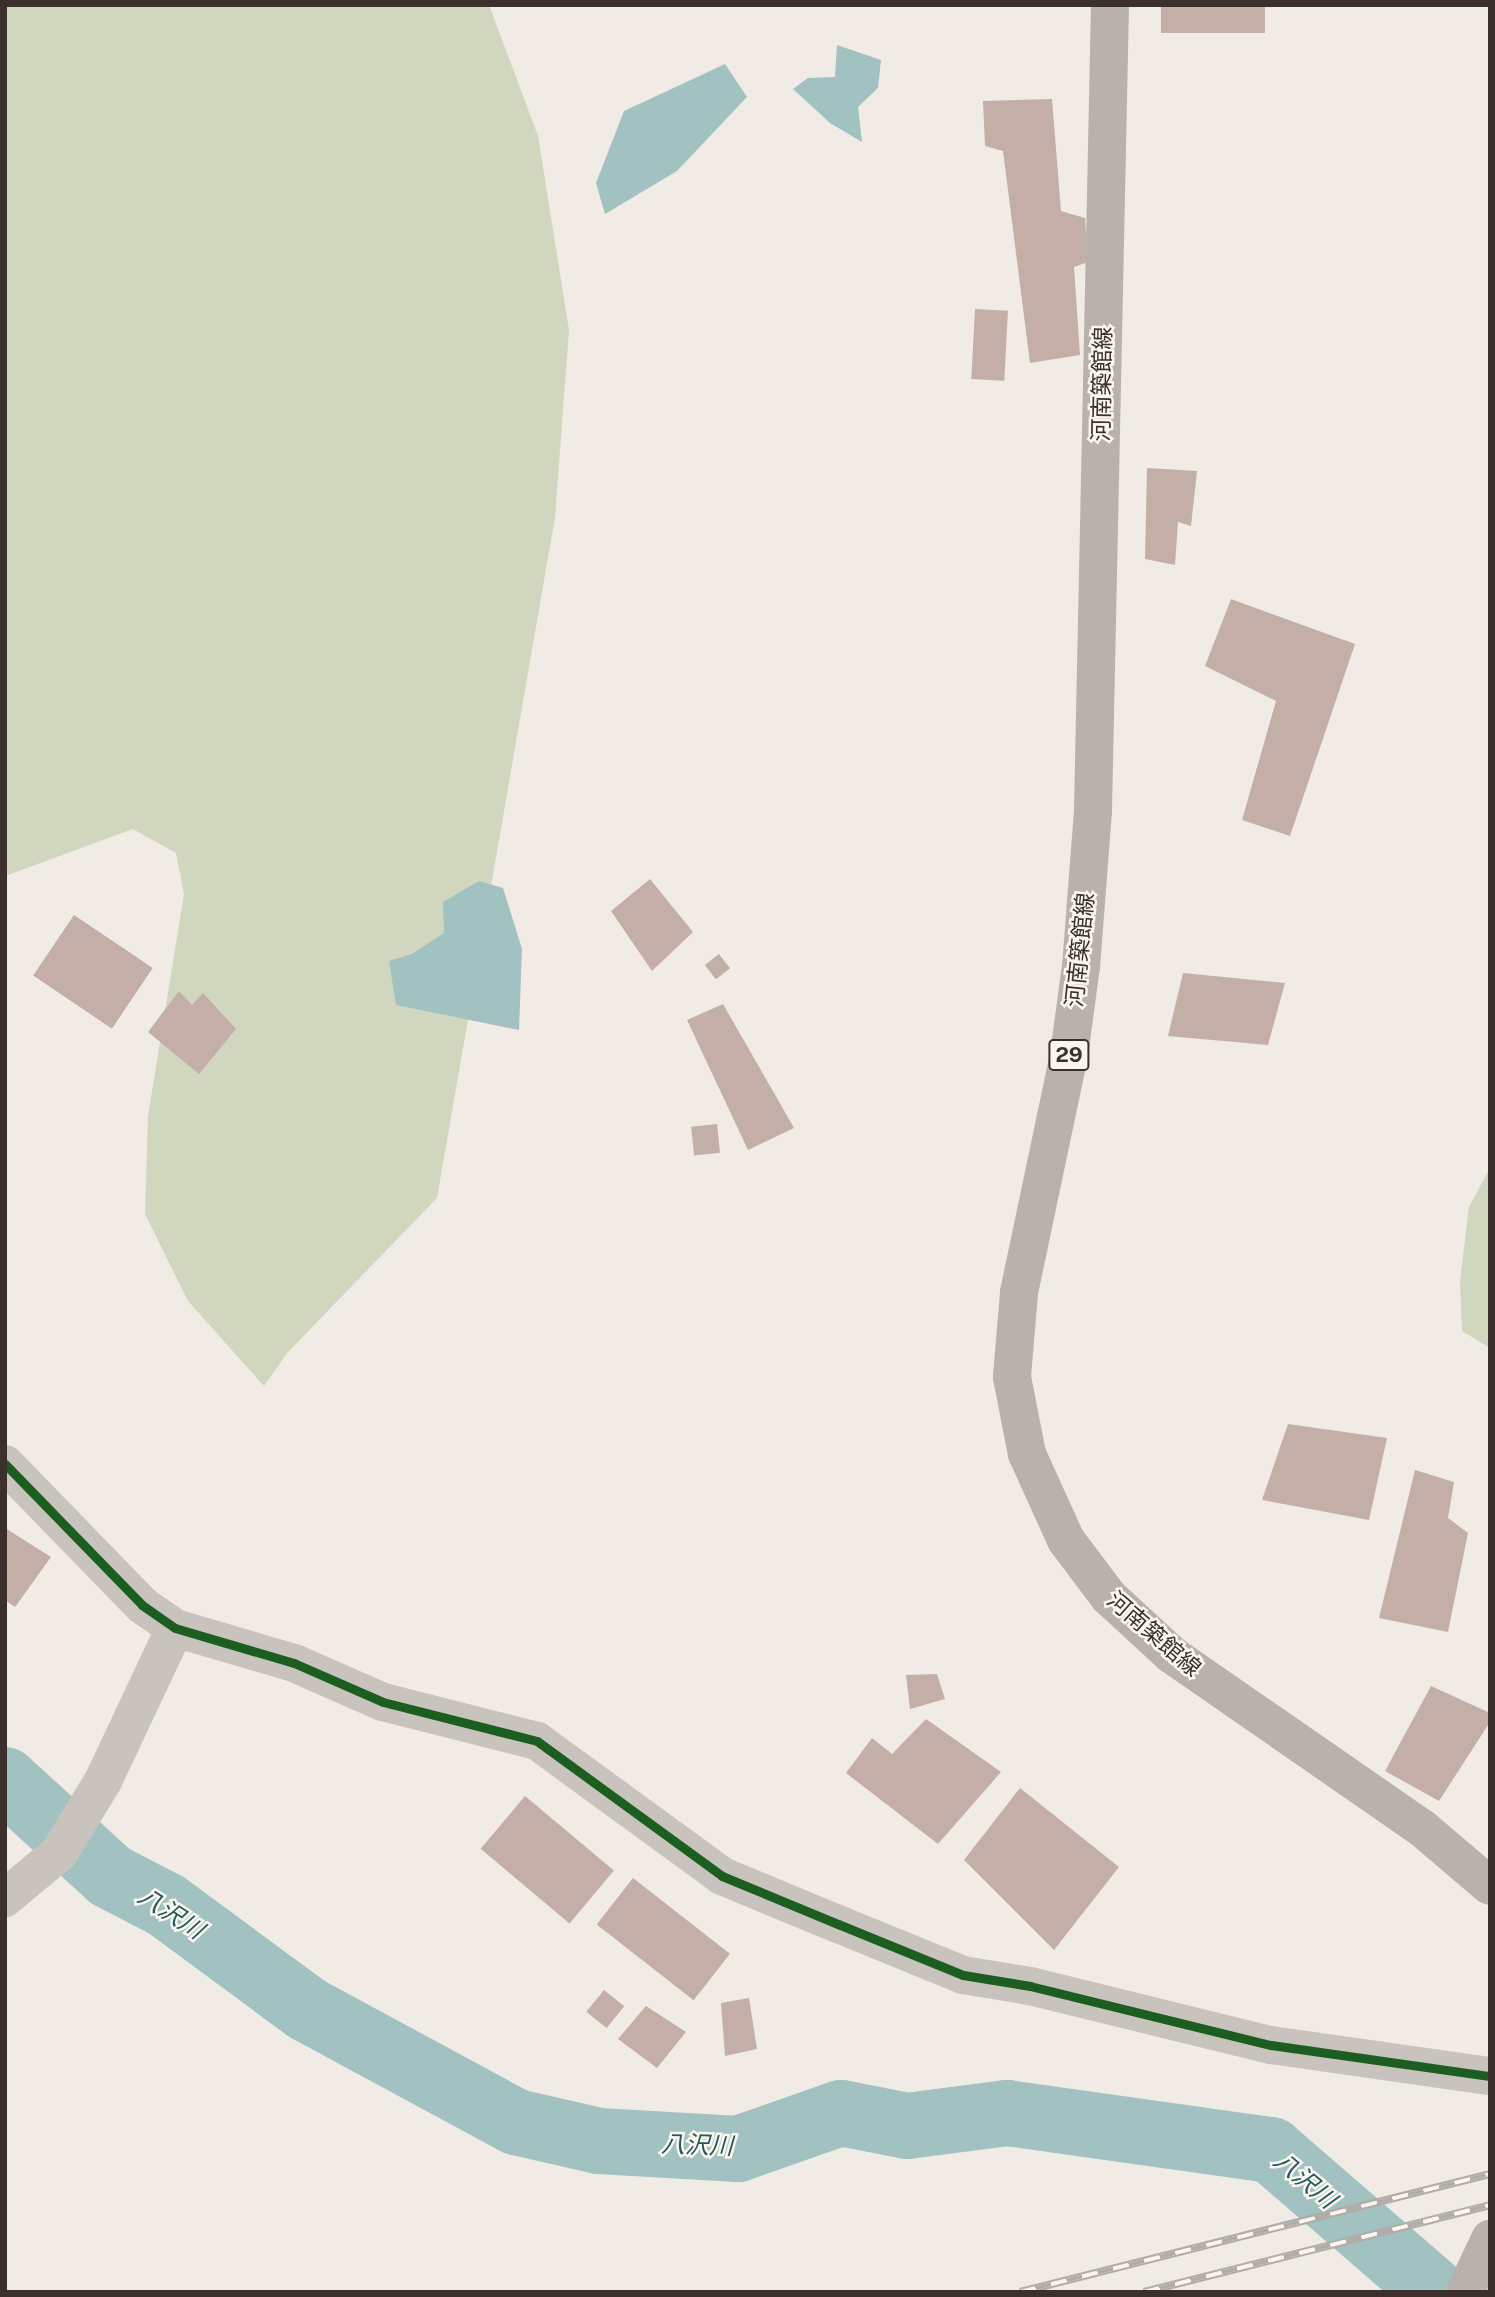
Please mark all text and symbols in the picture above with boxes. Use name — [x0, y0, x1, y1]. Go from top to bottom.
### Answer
street label: 河南築館線 — [1087, 326, 1117, 442]
street label: 河南築館線 — [1060, 891, 1100, 1009]
road number: 29 — [1048, 1038, 1090, 1072]
street label: 河南築館線 — [1102, 1586, 1206, 1682]
water label: 八沢川 — [133, 1881, 209, 1945]
water label: 八沢川 — [661, 2129, 733, 2161]
water label: 八沢川 — [1268, 2146, 1342, 2214]

